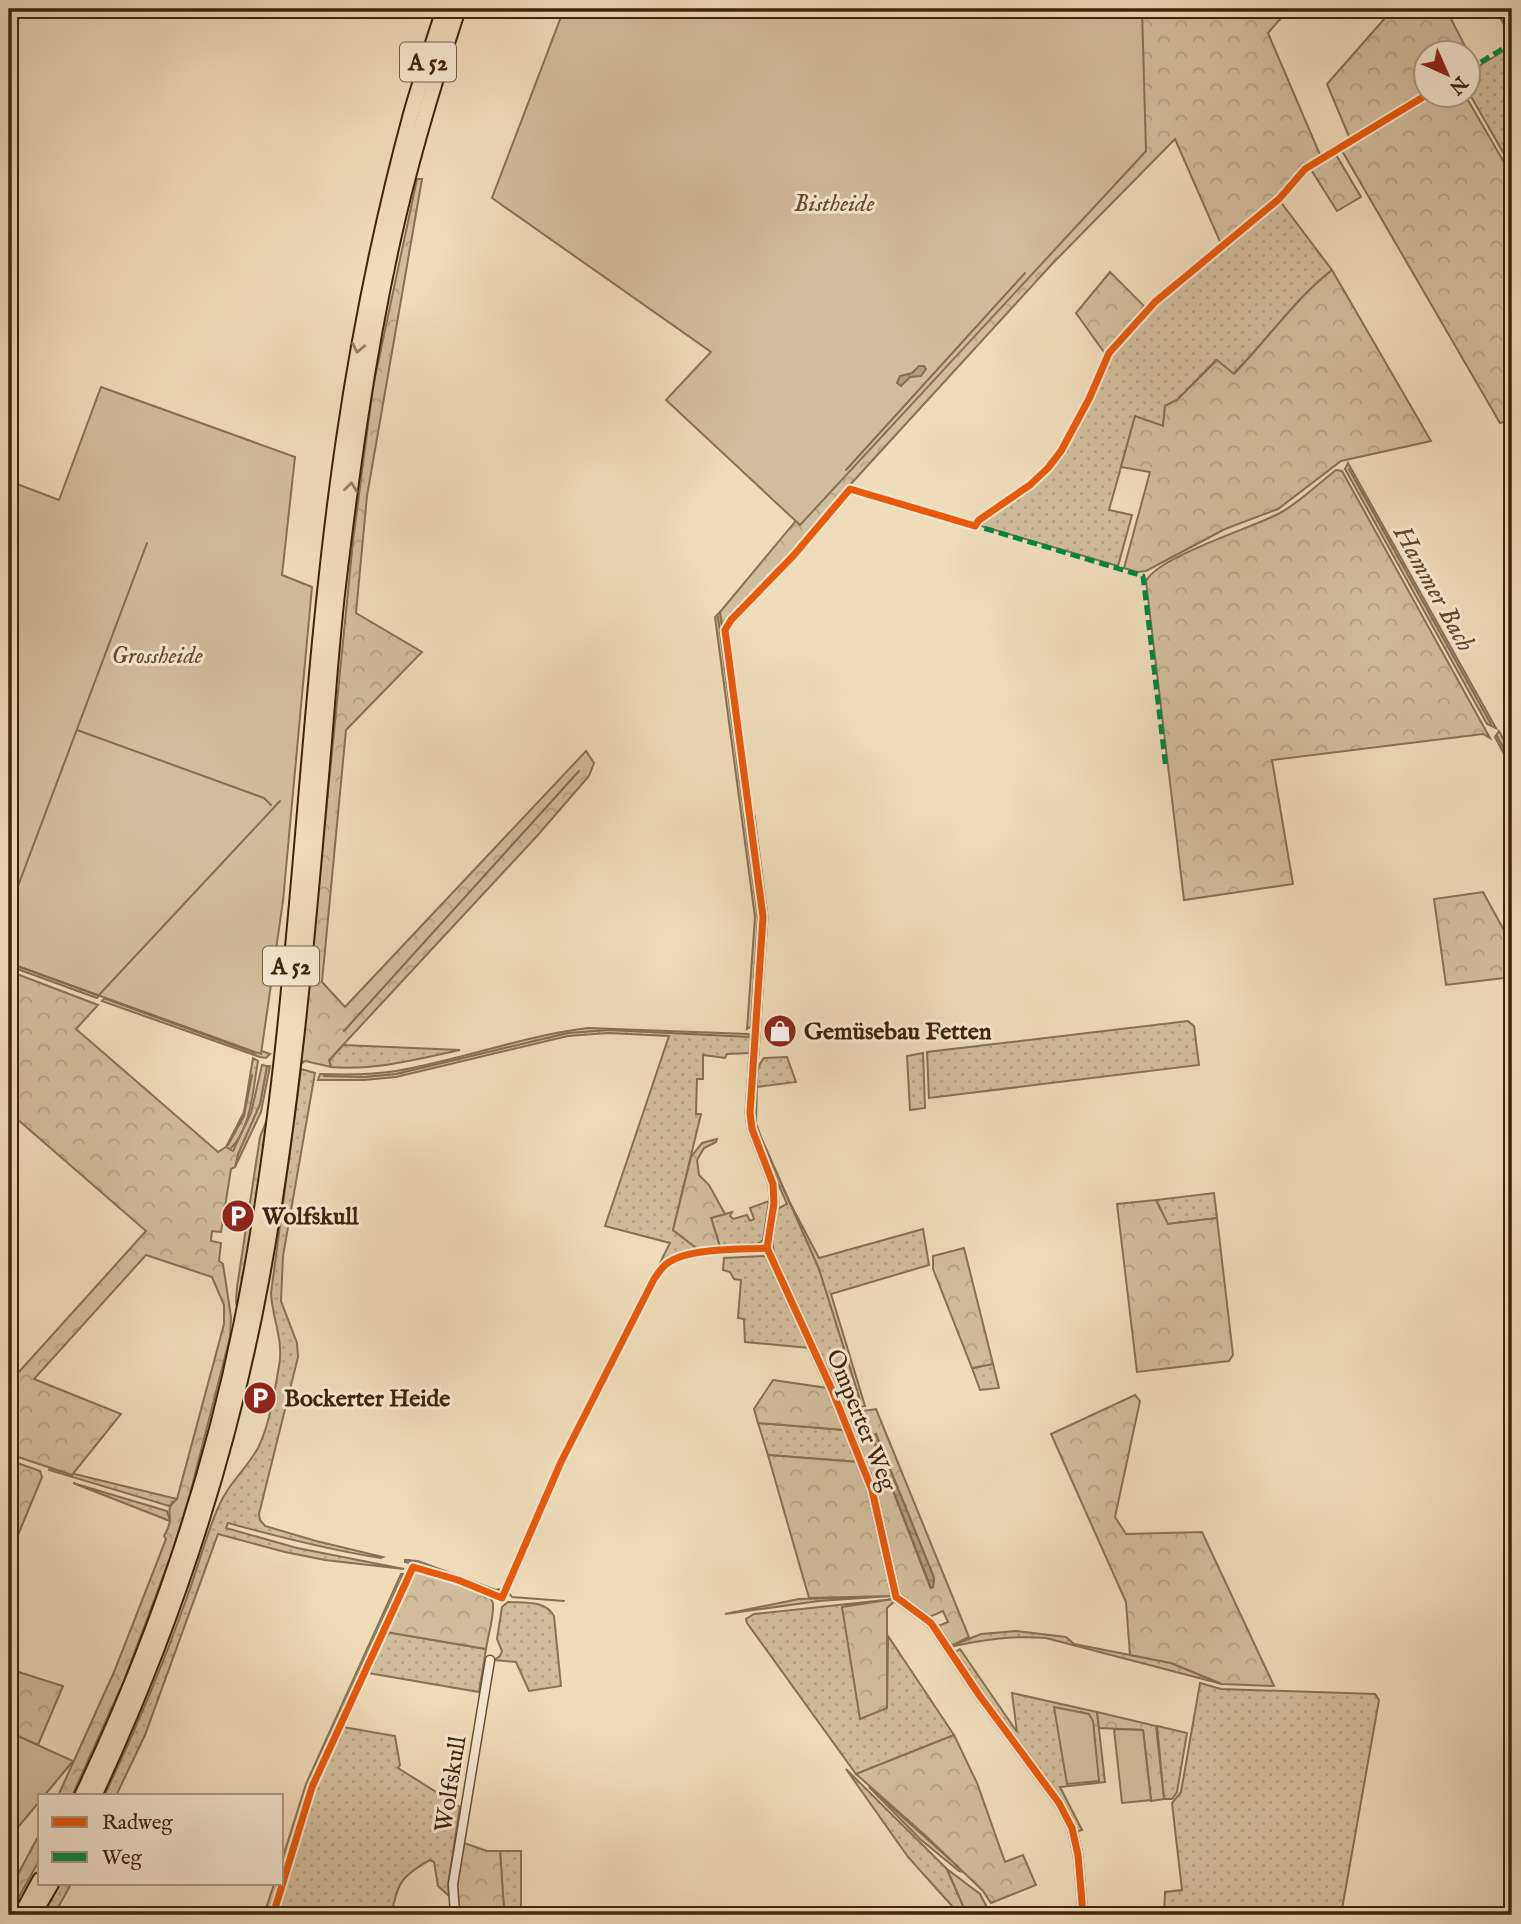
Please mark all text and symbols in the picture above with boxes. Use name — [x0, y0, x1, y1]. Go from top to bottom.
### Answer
north arrow — [1412, 38, 1482, 108]
road number: A 52 — [400, 43, 456, 82]
text: N — [1443, 70, 1473, 99]
park label: Bistheide — [794, 189, 874, 220]
one-way arrow — [352, 342, 367, 354]
one-way arrow — [343, 481, 358, 493]
water label: Hammer Bach — [1385, 519, 1482, 658]
park label: Grossheide — [111, 641, 203, 672]
road number: A 52 — [263, 946, 319, 986]
shop icon: Gemüsebau Fetten — [761, 1012, 799, 1050]
place label: Gemüsebau Fetten — [804, 1017, 992, 1048]
parking icon: Wolfskull — [219, 1197, 257, 1235]
place label: Wolfskull — [261, 1202, 359, 1233]
street label: Omperter Weg — [818, 1345, 903, 1497]
parking icon: Bockerter Heide — [241, 1379, 279, 1417]
place label: Bockerter Heide — [284, 1384, 450, 1415]
street label: Wolfskull — [429, 1734, 474, 1834]
legend — [38, 1794, 284, 1885]
text: Radweg — [102, 1810, 173, 1837]
text: Weg — [102, 1845, 143, 1872]

